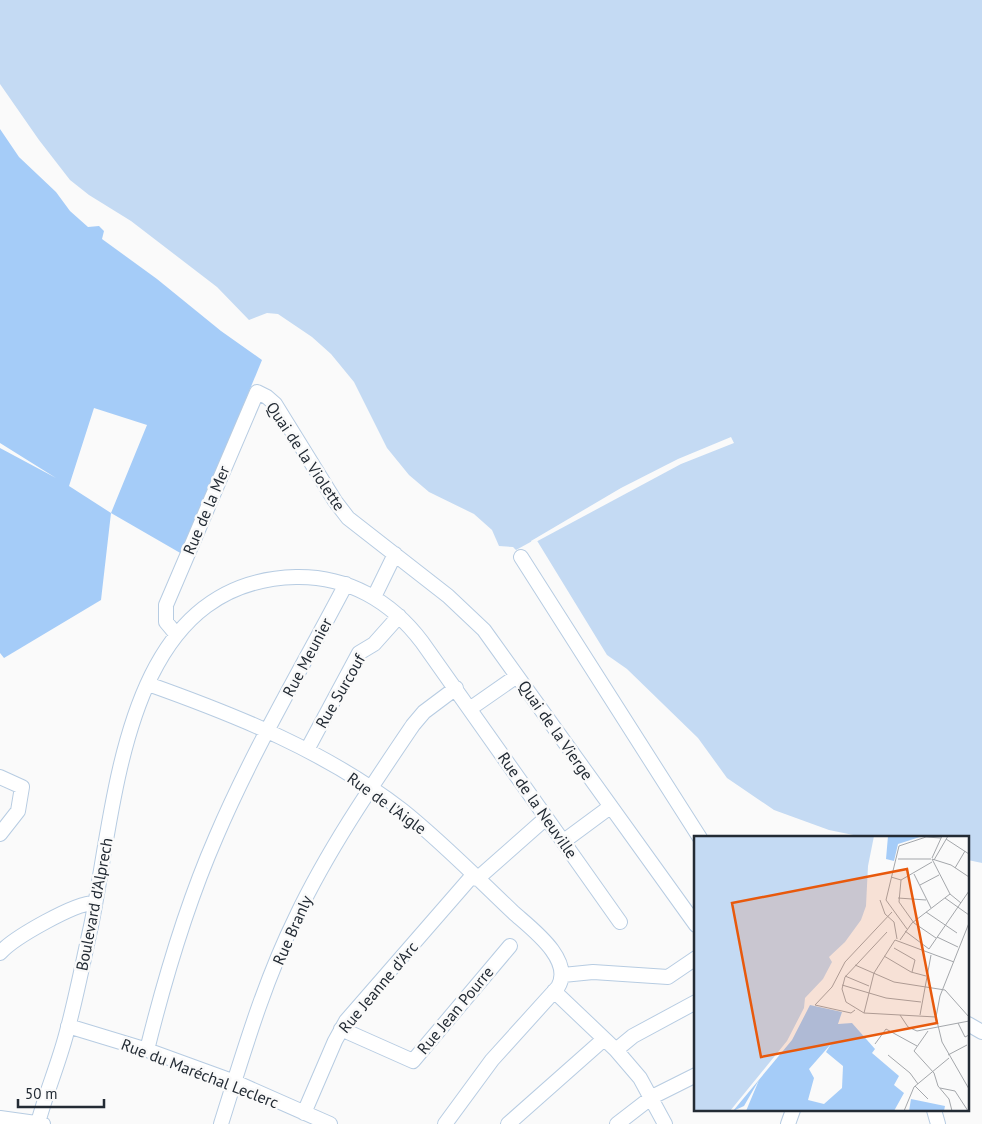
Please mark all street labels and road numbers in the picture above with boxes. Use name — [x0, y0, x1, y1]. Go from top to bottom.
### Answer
street label: Quai de la Violette — [262, 398, 350, 514]
street label: Rue de la Mer — [178, 462, 234, 557]
street label: Rue Meunier — [278, 614, 336, 700]
street label: Rue Surcouf — [311, 650, 370, 732]
street label: Quai de la Vierge — [514, 676, 598, 784]
street label: Rue de la Neuville — [494, 748, 582, 862]
street label: Rue de l'Aigle — [344, 768, 430, 838]
street label: Boulevard d'Alprech — [71, 836, 117, 972]
street label: Rue Branly — [268, 892, 316, 968]
street label: Rue Jeanne d'Arc — [334, 937, 422, 1037]
street label: Rue Jean Pourre — [412, 962, 498, 1058]
street label: Rue du Maréchal Leclerc — [119, 1034, 281, 1112]

